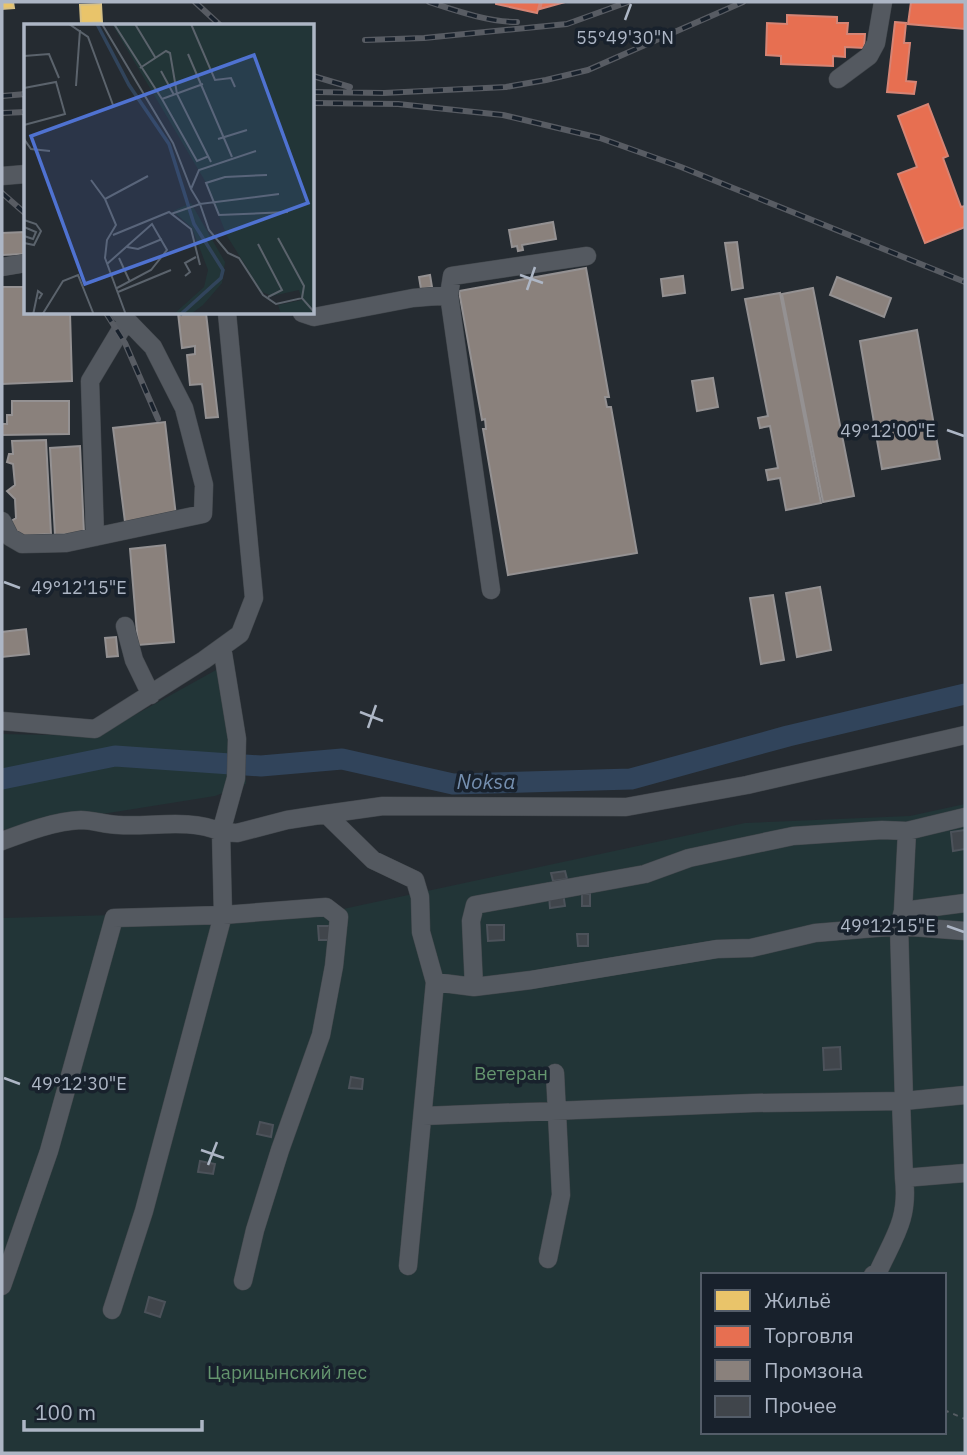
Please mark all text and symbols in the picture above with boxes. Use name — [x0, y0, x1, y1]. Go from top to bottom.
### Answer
inset map — [24, 24, 315, 315]
text: 55°49'30"N — [576, 26, 674, 49]
text: 49°12'00"E — [840, 419, 936, 442]
text: 49°12'15"E — [31, 576, 127, 599]
water label: Noksa — [457, 767, 515, 795]
text: 49°12'15"E — [840, 914, 936, 937]
park label: Ветеран — [474, 1061, 548, 1085]
text: 49°12'30"E — [31, 1072, 127, 1095]
legend — [701, 1273, 946, 1434]
text: Жильё — [764, 1286, 831, 1314]
text: Торговля — [764, 1321, 854, 1349]
text: Промзона — [764, 1356, 863, 1384]
park label: Царицынский лес — [207, 1360, 367, 1384]
scale bar — [24, 1388, 203, 1432]
text: Прочее — [764, 1391, 837, 1419]
text: 100 m — [35, 1398, 96, 1426]

